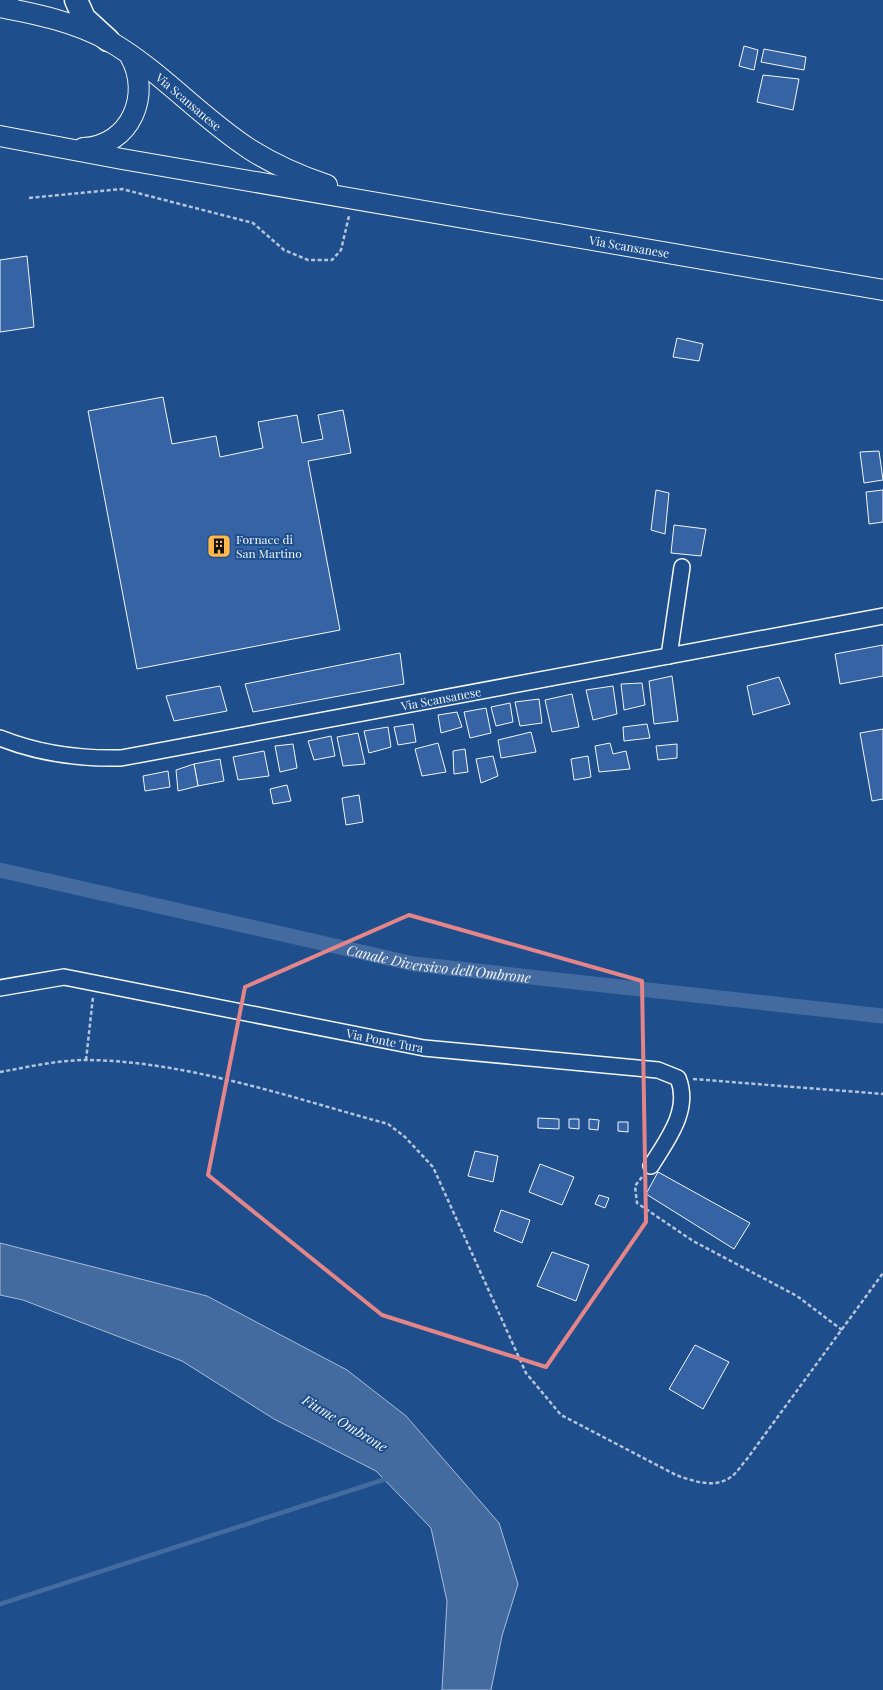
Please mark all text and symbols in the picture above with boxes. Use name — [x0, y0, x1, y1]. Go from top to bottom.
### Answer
street label: Via Scansanese — [152, 69, 225, 134]
street label: Via Scansanese — [587, 231, 671, 261]
place label: Fornace di San Martino — [236, 531, 302, 561]
building icon: Fornace di San Martino — [206, 533, 232, 559]
street label: Via Scansanese — [399, 683, 482, 714]
water label: Canale Diversivo dell'Ombrone — [345, 940, 532, 986]
street label: Via Ponte Tura — [344, 1025, 425, 1056]
water label: Fiume Ombrone — [298, 1390, 391, 1456]

